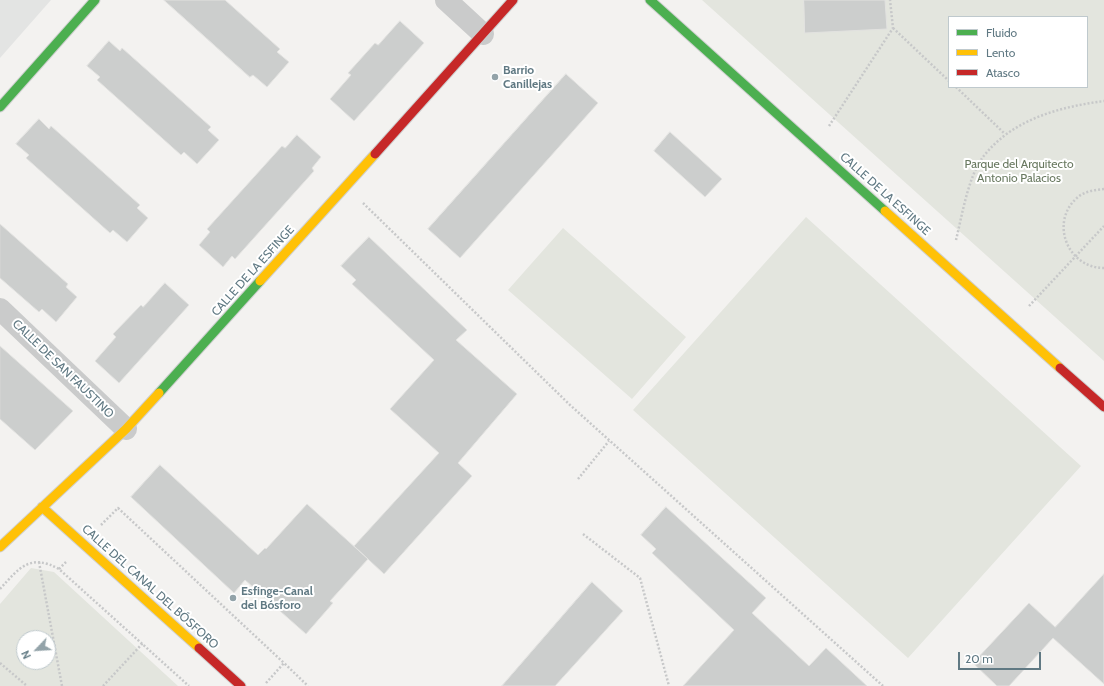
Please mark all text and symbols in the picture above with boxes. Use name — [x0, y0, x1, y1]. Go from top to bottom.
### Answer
legend — [948, 16, 1088, 88]
text: Fluido — [986, 25, 1017, 40]
text: Lento — [986, 45, 1015, 60]
place label: Barrio Canillejas — [503, 63, 552, 91]
text: Atasco — [986, 65, 1020, 80]
marker: Barrio Canillejas — [490, 72, 500, 82]
street label: CALLE DE LA ESFINGE — [837, 150, 933, 238]
park label: Parque del Arquitecto Antonio Palacios — [965, 157, 1073, 185]
street label: CALLE DE LA ESFINGE — [209, 223, 297, 319]
street label: CALLE DE SAN FAUSTINO — [9, 317, 117, 421]
street label: CALLE DEL CANAL DEL BÓSFORO — [79, 522, 221, 652]
place label: Esfinge-Canal del Bósforo — [241, 584, 313, 612]
marker: Esfinge-Canal del Bósforo — [228, 593, 238, 603]
north arrow — [16, 630, 56, 670]
scale bar — [960, 644, 1043, 670]
text: N — [18, 648, 34, 661]
text: 20 m — [965, 651, 993, 666]

